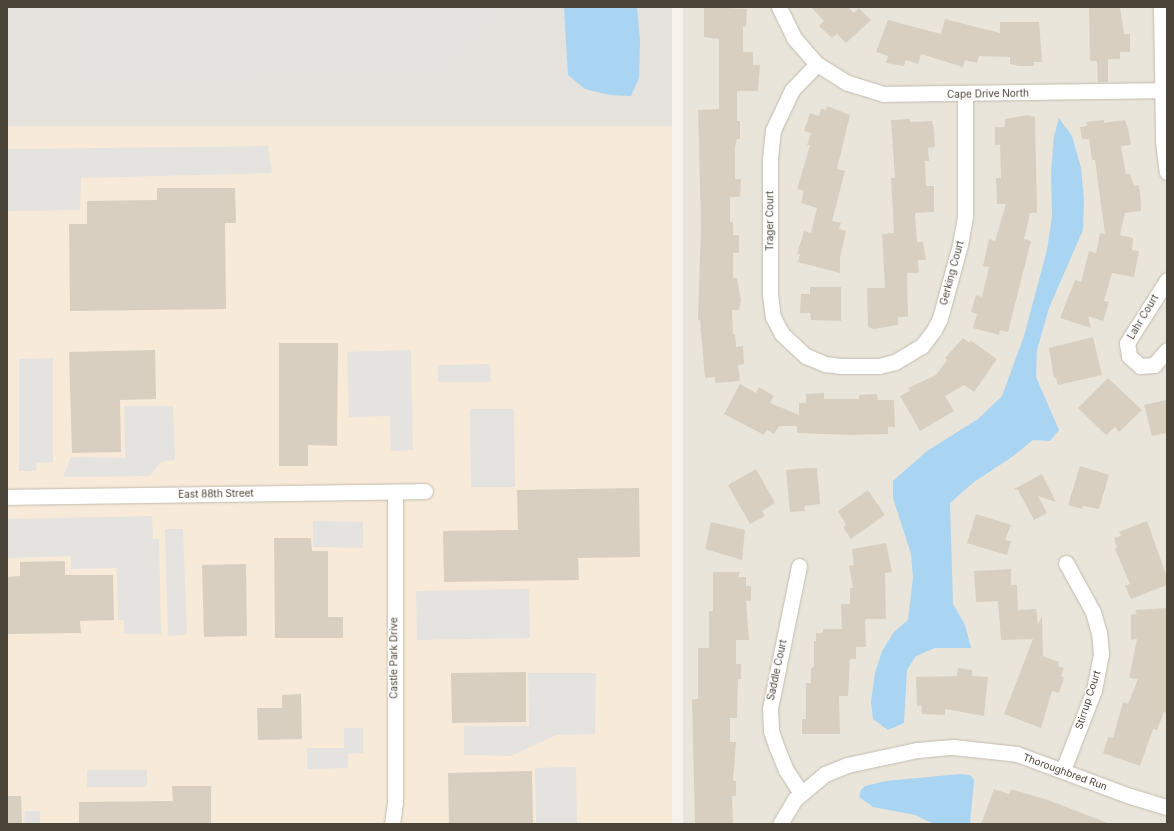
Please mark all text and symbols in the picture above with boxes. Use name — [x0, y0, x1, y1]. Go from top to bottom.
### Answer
street label: Cape Drive North — [947, 87, 1029, 101]
street label: Trager Court — [764, 191, 776, 251]
street label: Gerking Court — [938, 239, 966, 307]
street label: Lahr Court — [1125, 292, 1161, 342]
street label: East 88th Street — [178, 487, 254, 501]
street label: Castle Park Drive — [388, 617, 400, 699]
street label: Saddle Court — [765, 639, 789, 701]
street label: Stirrup Court — [1073, 669, 1103, 731]
street label: Thoroughbred Run — [1021, 751, 1109, 793]

